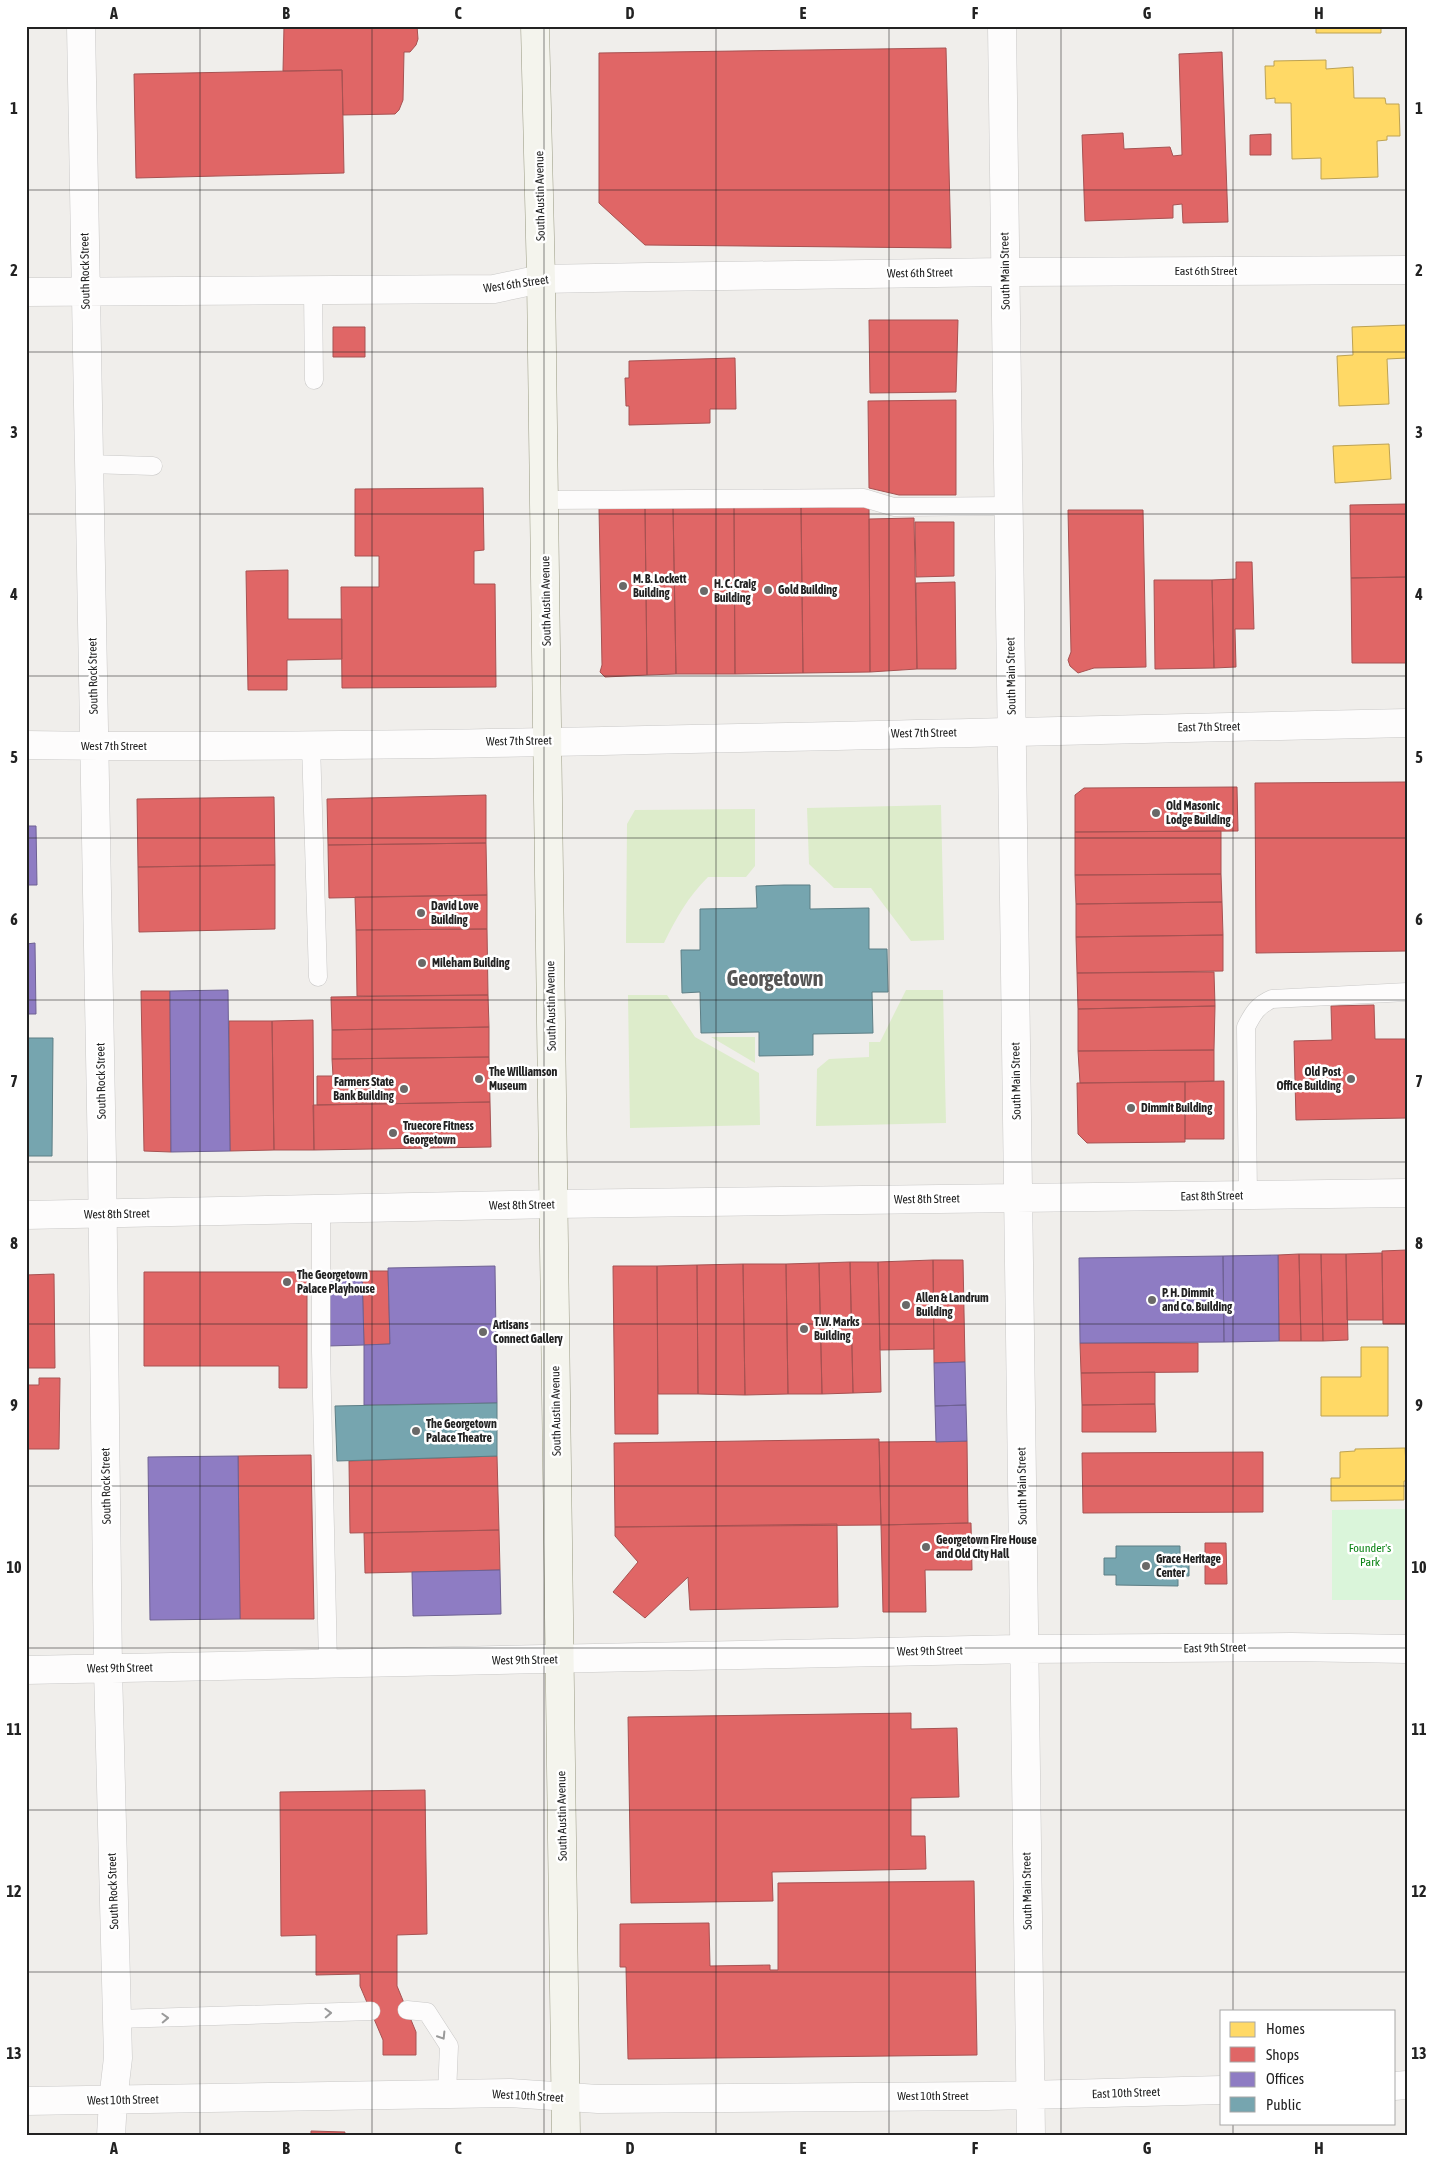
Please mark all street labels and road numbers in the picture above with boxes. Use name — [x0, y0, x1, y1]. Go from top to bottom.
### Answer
street label: South Austin Avenue — [532, 151, 548, 241]
street label: South Rock Street — [77, 232, 93, 309]
street label: South Main Street — [997, 232, 1013, 310]
street label: East 6th Street — [1175, 264, 1238, 278]
street label: West 6th Street — [887, 265, 954, 281]
street label: West 6th Street — [482, 272, 550, 296]
street label: South Austin Avenue — [538, 556, 554, 646]
street label: South Rock Street — [85, 637, 101, 714]
street label: South Main Street — [1003, 637, 1019, 715]
street label: East 7th Street — [1177, 719, 1241, 735]
street label: West 7th Street — [891, 725, 958, 741]
street label: West 7th Street — [486, 733, 553, 749]
street label: West 7th Street — [81, 739, 148, 753]
street label: South Austin Avenue — [543, 961, 559, 1051]
street label: South Rock Street — [93, 1042, 109, 1119]
street label: South Main Street — [1008, 1042, 1024, 1120]
street label: East 8th Street — [1180, 1188, 1244, 1204]
street label: West 8th Street — [894, 1191, 961, 1207]
street label: West 8th Street — [489, 1197, 556, 1213]
street label: West 8th Street — [84, 1206, 151, 1222]
street label: South Austin Avenue — [548, 1366, 564, 1456]
street label: South Rock Street — [98, 1447, 114, 1524]
street label: South Main Street — [1014, 1447, 1030, 1525]
street label: East 9th Street — [1183, 1640, 1247, 1656]
street label: West 9th Street — [897, 1643, 964, 1659]
street label: West 9th Street — [492, 1652, 559, 1668]
street label: West 9th Street — [87, 1660, 154, 1676]
street label: South Austin Avenue — [554, 1771, 570, 1861]
street label: South Rock Street — [105, 1852, 121, 1930]
street label: South Main Street — [1019, 1852, 1035, 1930]
street label: East 10th Street — [1091, 2085, 1161, 2101]
street label: West 10th Street — [492, 2087, 565, 2105]
street label: West 10th Street — [897, 2089, 969, 2103]
street label: West 10th Street — [87, 2092, 159, 2108]

